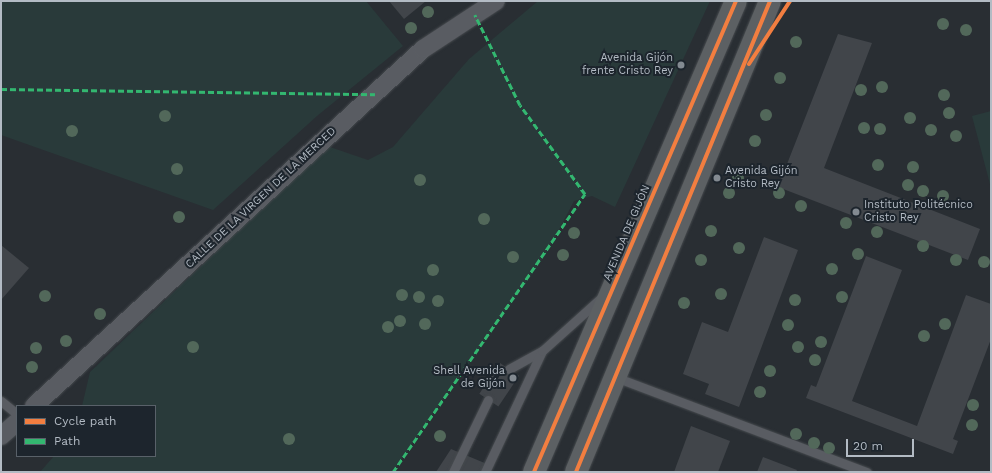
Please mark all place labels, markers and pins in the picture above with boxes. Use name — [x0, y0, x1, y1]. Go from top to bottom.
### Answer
place label: Avenida Gijón frente Cristo Rey — [582, 52, 673, 78]
marker: Avenida Gijón frente Cristo Rey — [676, 60, 686, 70]
place label: Avenida Gijón Cristo Rey — [725, 165, 798, 191]
marker: Avenida Gijón Cristo Rey — [712, 173, 722, 183]
place label: Instituto Politécnico Cristo Rey — [864, 199, 973, 225]
marker: Instituto Politécnico Cristo Rey — [851, 207, 861, 217]
place label: Shell Avenida de Gijón — [432, 365, 505, 391]
marker: Shell Avenida de Gijón — [508, 373, 518, 383]

